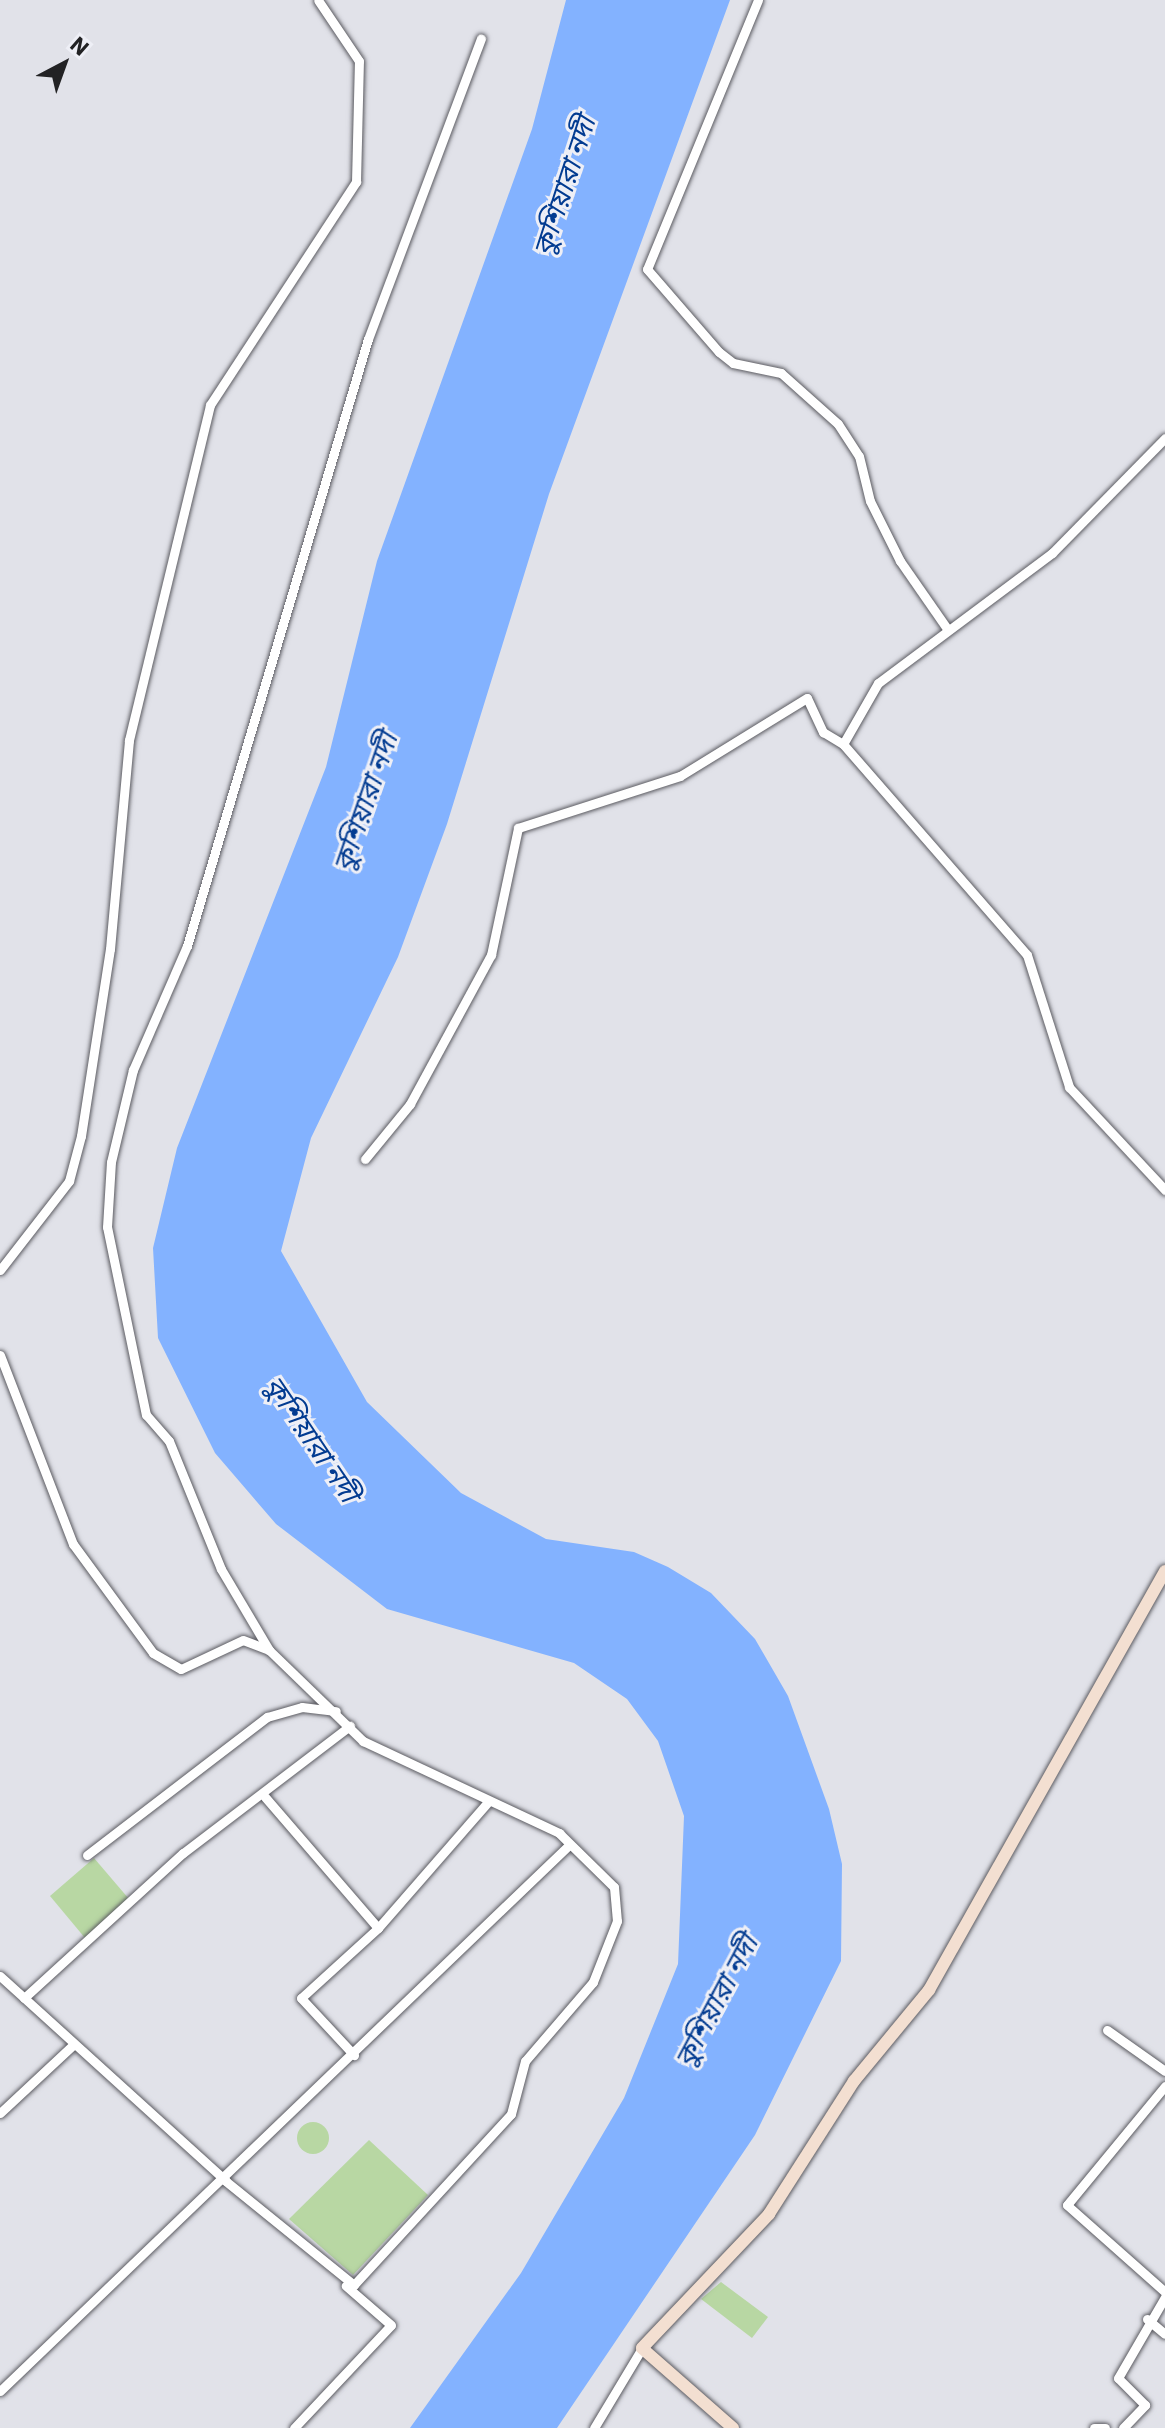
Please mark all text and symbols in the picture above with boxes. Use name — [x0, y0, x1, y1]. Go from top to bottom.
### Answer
north arrow — [24, 24, 104, 104]
text: N — [65, 29, 96, 62]
water label: কুশিয়ারা নদী — [526, 112, 602, 260]
water label: কুশিয়ারা নদী — [326, 728, 404, 876]
water label: কুশিয়ারা নদী — [258, 1370, 366, 1508]
water label: কুশিয়ারা নদী — [667, 1929, 765, 2073]

